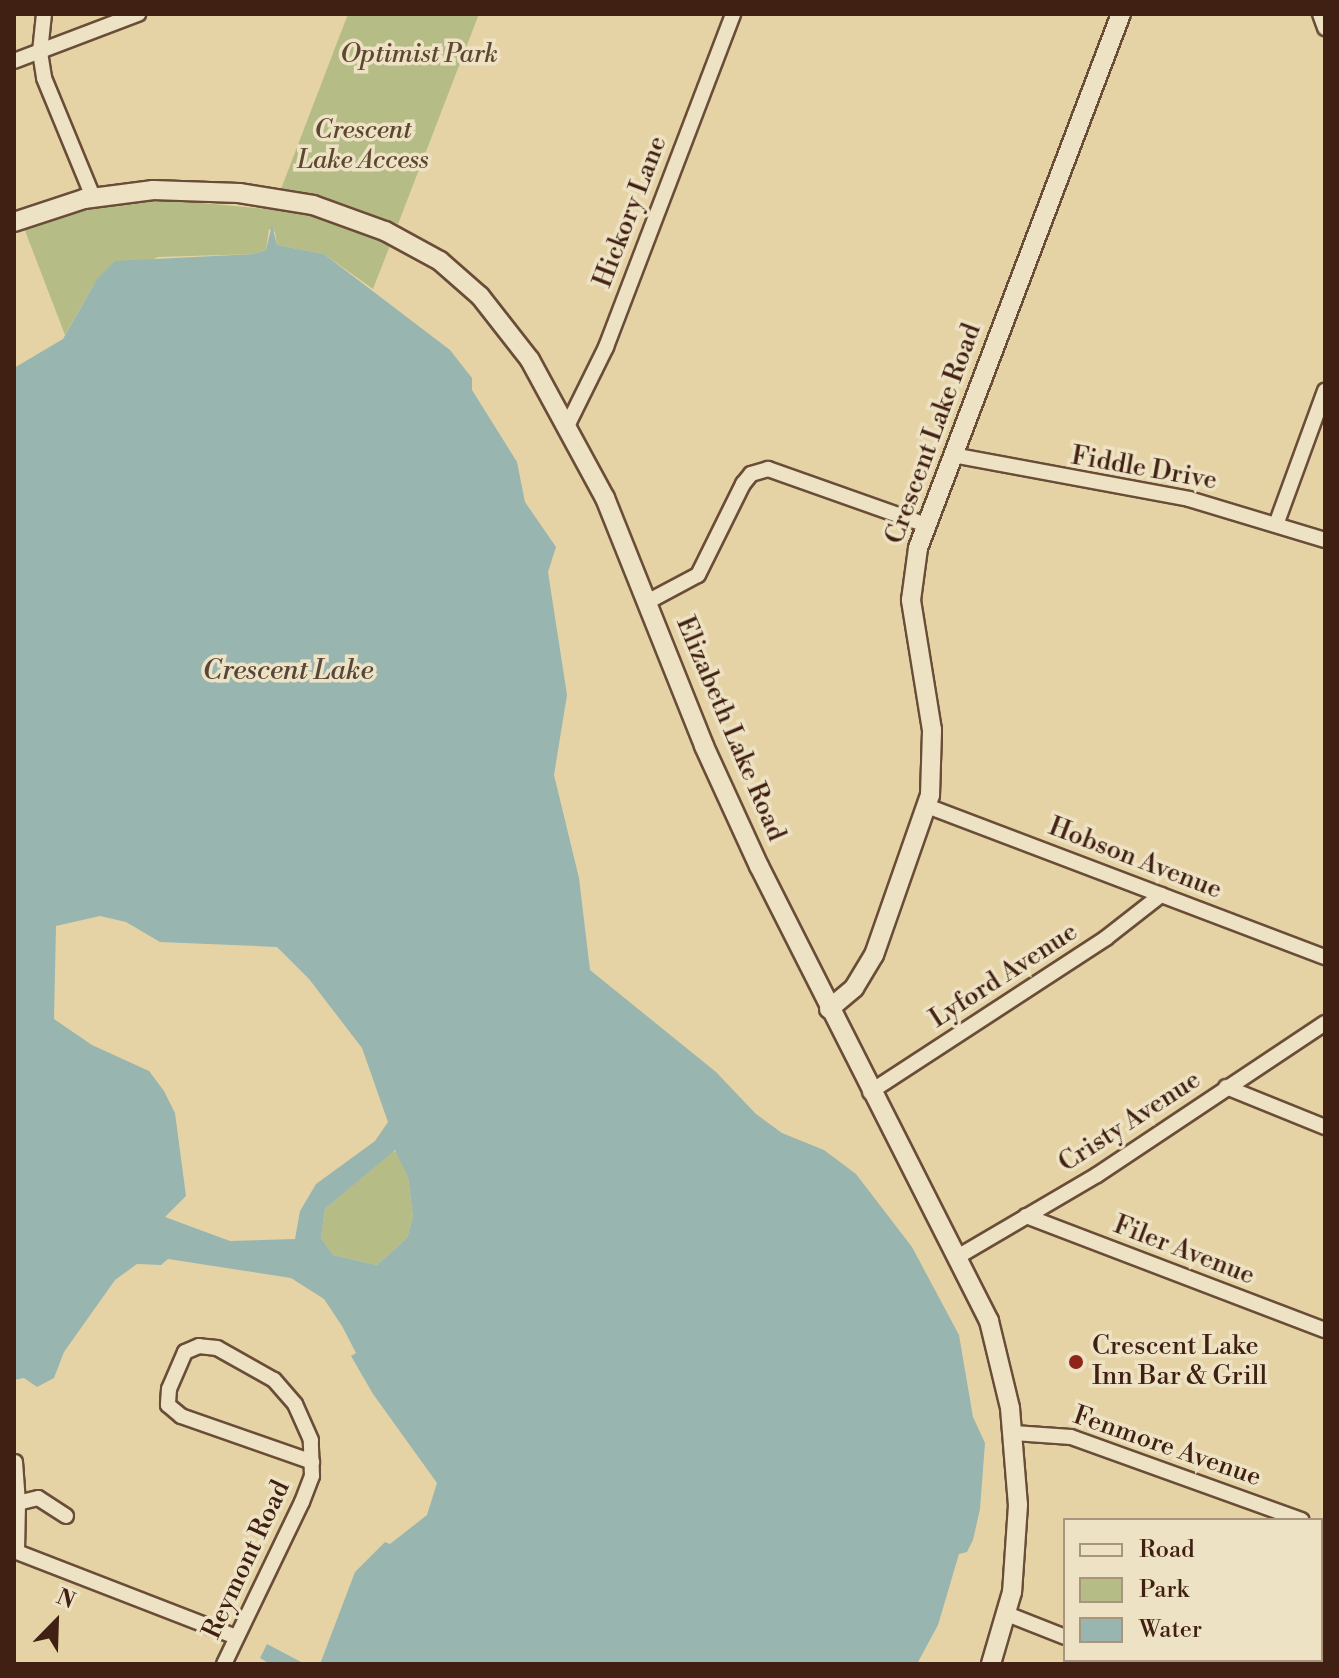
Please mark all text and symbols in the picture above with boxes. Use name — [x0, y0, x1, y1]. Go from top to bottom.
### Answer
park label: Optimist Park — [340, 39, 498, 71]
park label: Crescent Lake Access — [297, 115, 429, 176]
street label: Hickory Lane — [588, 132, 674, 292]
street label: Crescent Lake Road — [880, 320, 988, 548]
street label: Fiddle Drive — [1069, 441, 1219, 497]
street label: Elizabeth Lake Road — [669, 612, 791, 846]
water label: Crescent Lake — [203, 654, 373, 688]
street label: Hobson Avenue — [1044, 812, 1226, 906]
street label: Lyford Avenue — [924, 917, 1084, 1035]
street label: Cristy Avenue — [1053, 1065, 1207, 1179]
street label: Filer Avenue — [1109, 1210, 1259, 1292]
place label: Crescent Lake Inn Bar & Grill — [1092, 1331, 1267, 1392]
marker: Crescent Lake Inn Bar & Grill — [1067, 1353, 1085, 1371]
street label: Fenmore Avenue — [1069, 1400, 1265, 1494]
street label: Reymont Road — [197, 1476, 297, 1644]
legend — [1063, 1518, 1323, 1662]
text: Road — [1139, 1535, 1195, 1565]
text: Park — [1139, 1575, 1189, 1605]
north arrow — [16, 1582, 96, 1662]
text: N — [52, 1584, 79, 1615]
text: Water — [1139, 1615, 1202, 1645]

